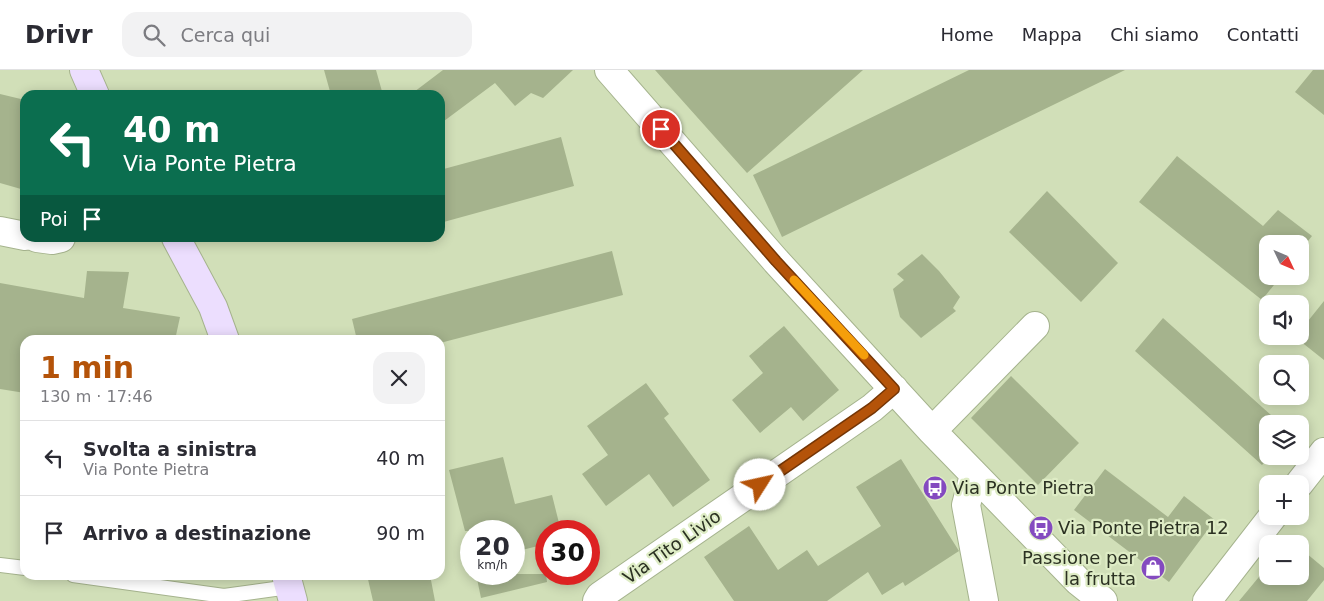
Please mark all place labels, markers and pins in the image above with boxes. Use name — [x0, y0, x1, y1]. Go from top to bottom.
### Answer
pin — [640, 108, 682, 150]
bus stop icon: Via Ponte Pietra — [922, 475, 948, 501]
place label: Via Ponte Pietra — [952, 477, 1094, 498]
bus stop icon: Via Ponte Pietra 12 — [1028, 515, 1054, 541]
place label: Via Ponte Pietra 12 — [1058, 517, 1229, 538]
place label: Passione per la frutta — [1022, 547, 1137, 589]
shop icon: Passione per la frutta — [1140, 555, 1166, 581]

